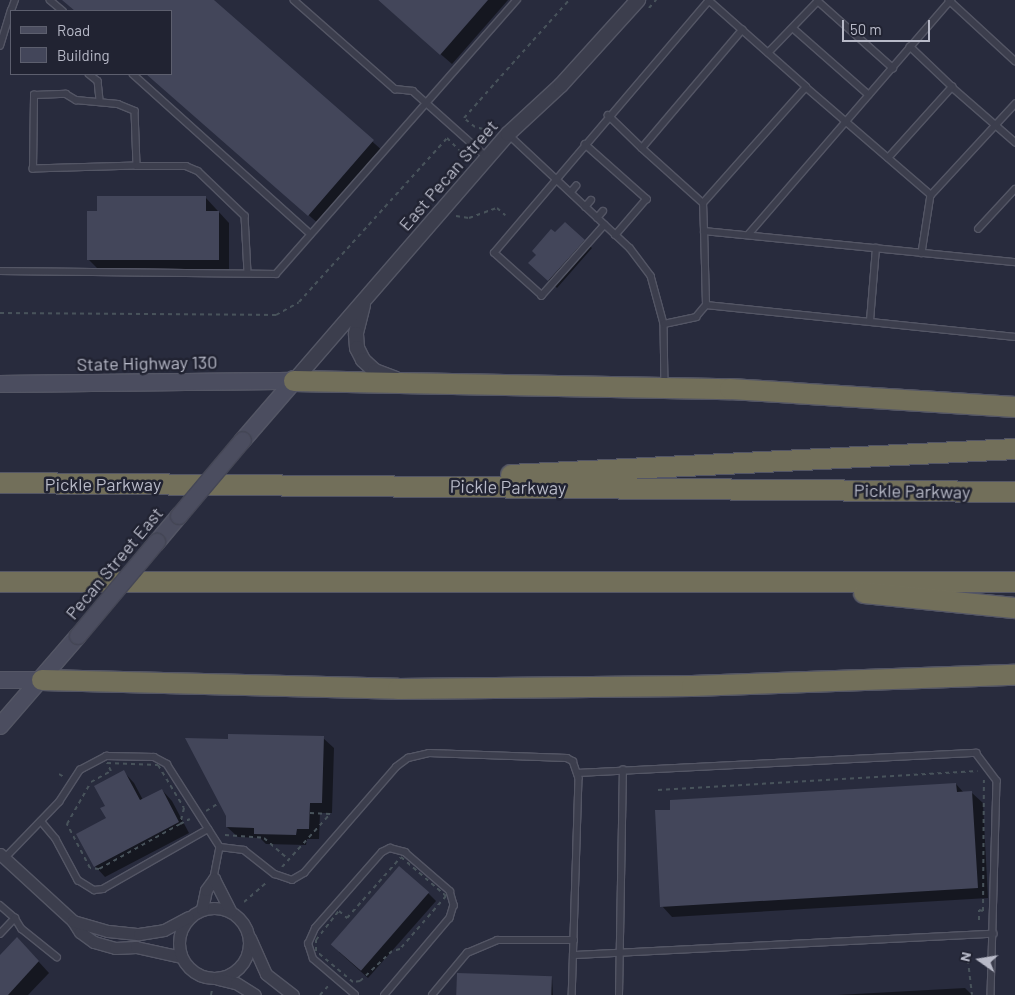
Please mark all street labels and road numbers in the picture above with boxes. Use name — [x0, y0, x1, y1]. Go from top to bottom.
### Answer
street label: East Pecan Street — [394, 115, 502, 235]
street label: State Highway 130 — [76, 351, 218, 375]
street label: Pickle Parkway — [45, 473, 161, 495]
street label: Pickle Parkway — [450, 475, 566, 499]
street label: Pickle Parkway — [854, 479, 970, 503]
street label: Pecan Street East — [61, 503, 167, 623]

